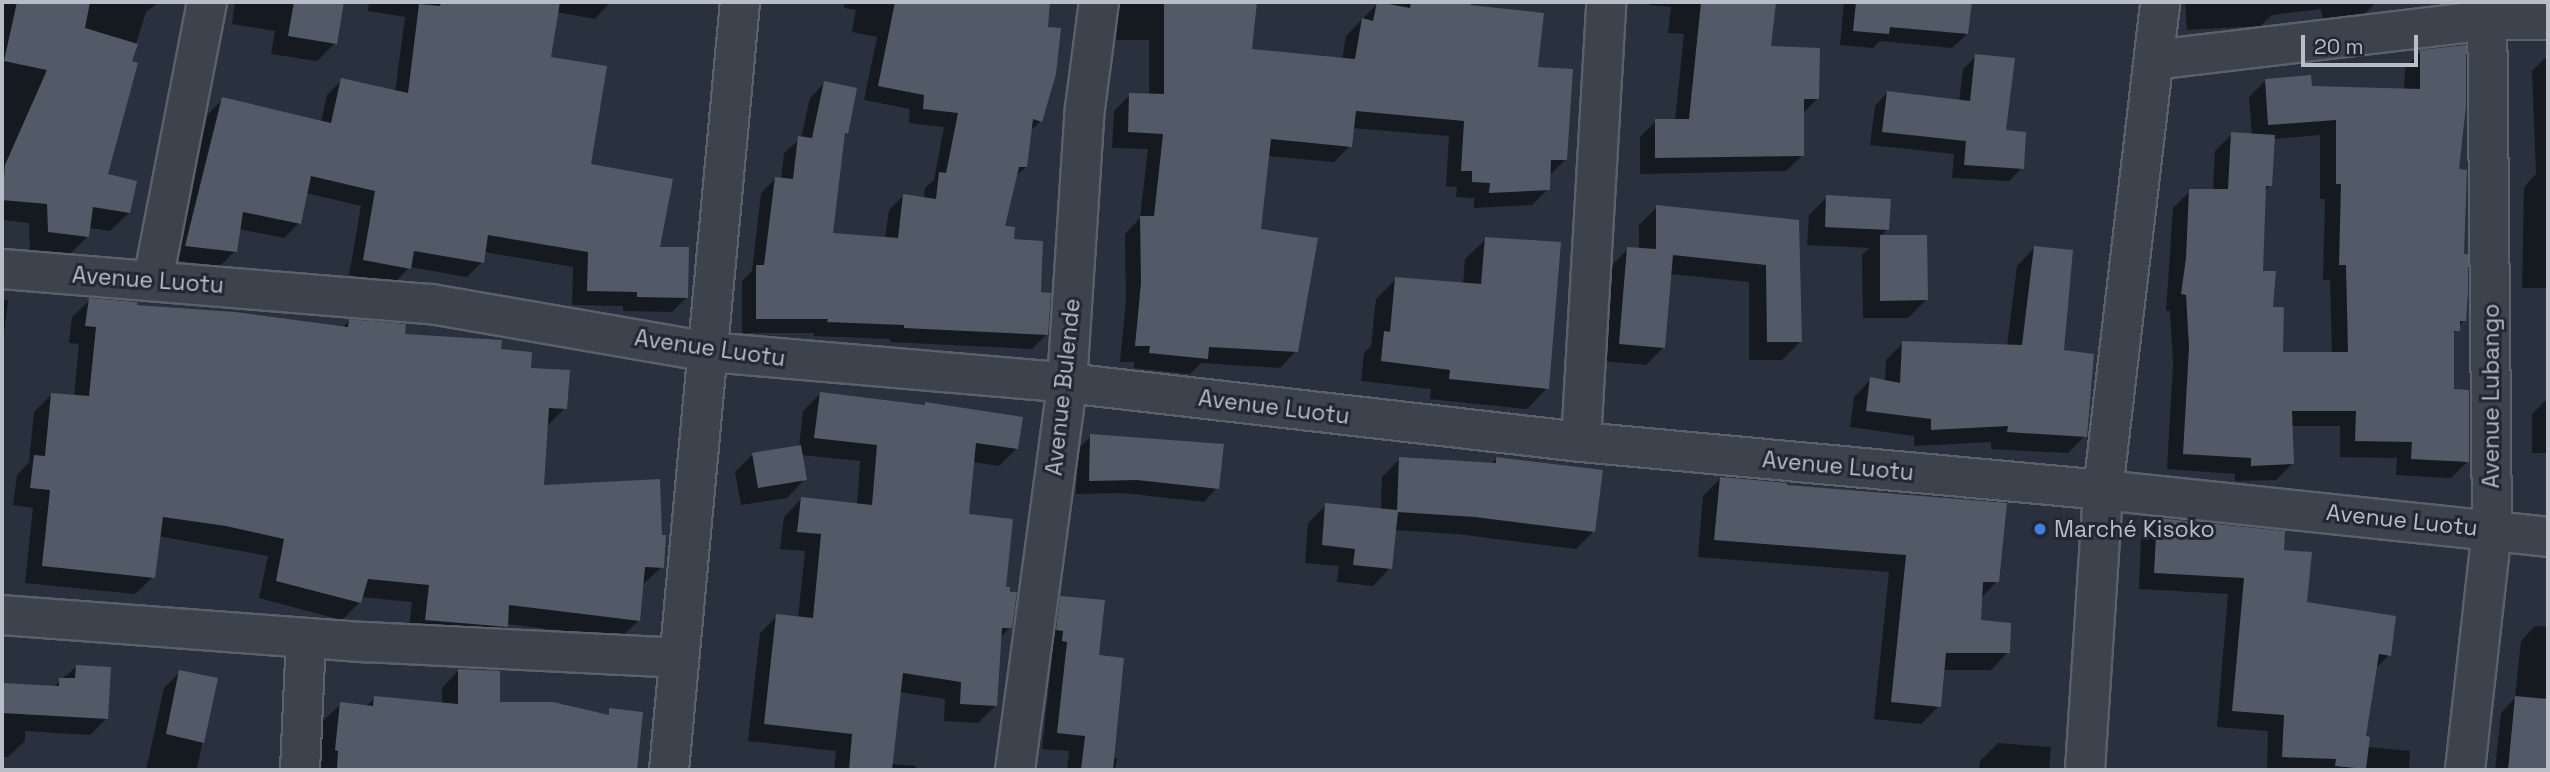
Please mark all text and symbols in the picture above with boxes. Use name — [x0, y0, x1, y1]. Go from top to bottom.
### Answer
scale bar — [2305, 21, 2422, 65]
text: 20 m — [2314, 33, 2364, 60]
street label: Avenue Luotu — [71, 261, 225, 299]
street label: Avenue Bulende — [1040, 297, 1086, 477]
street label: Avenue Lubango — [2477, 304, 2505, 488]
street label: Avenue Luotu — [633, 324, 787, 372]
street label: Avenue Luotu — [1197, 384, 1351, 430]
street label: Avenue Luotu — [1761, 446, 1915, 486]
street label: Avenue Luotu — [2325, 498, 2479, 542]
place label: Marché Kisoko — [2054, 515, 2215, 543]
marker: Marché Kisoko — [2032, 521, 2048, 537]

